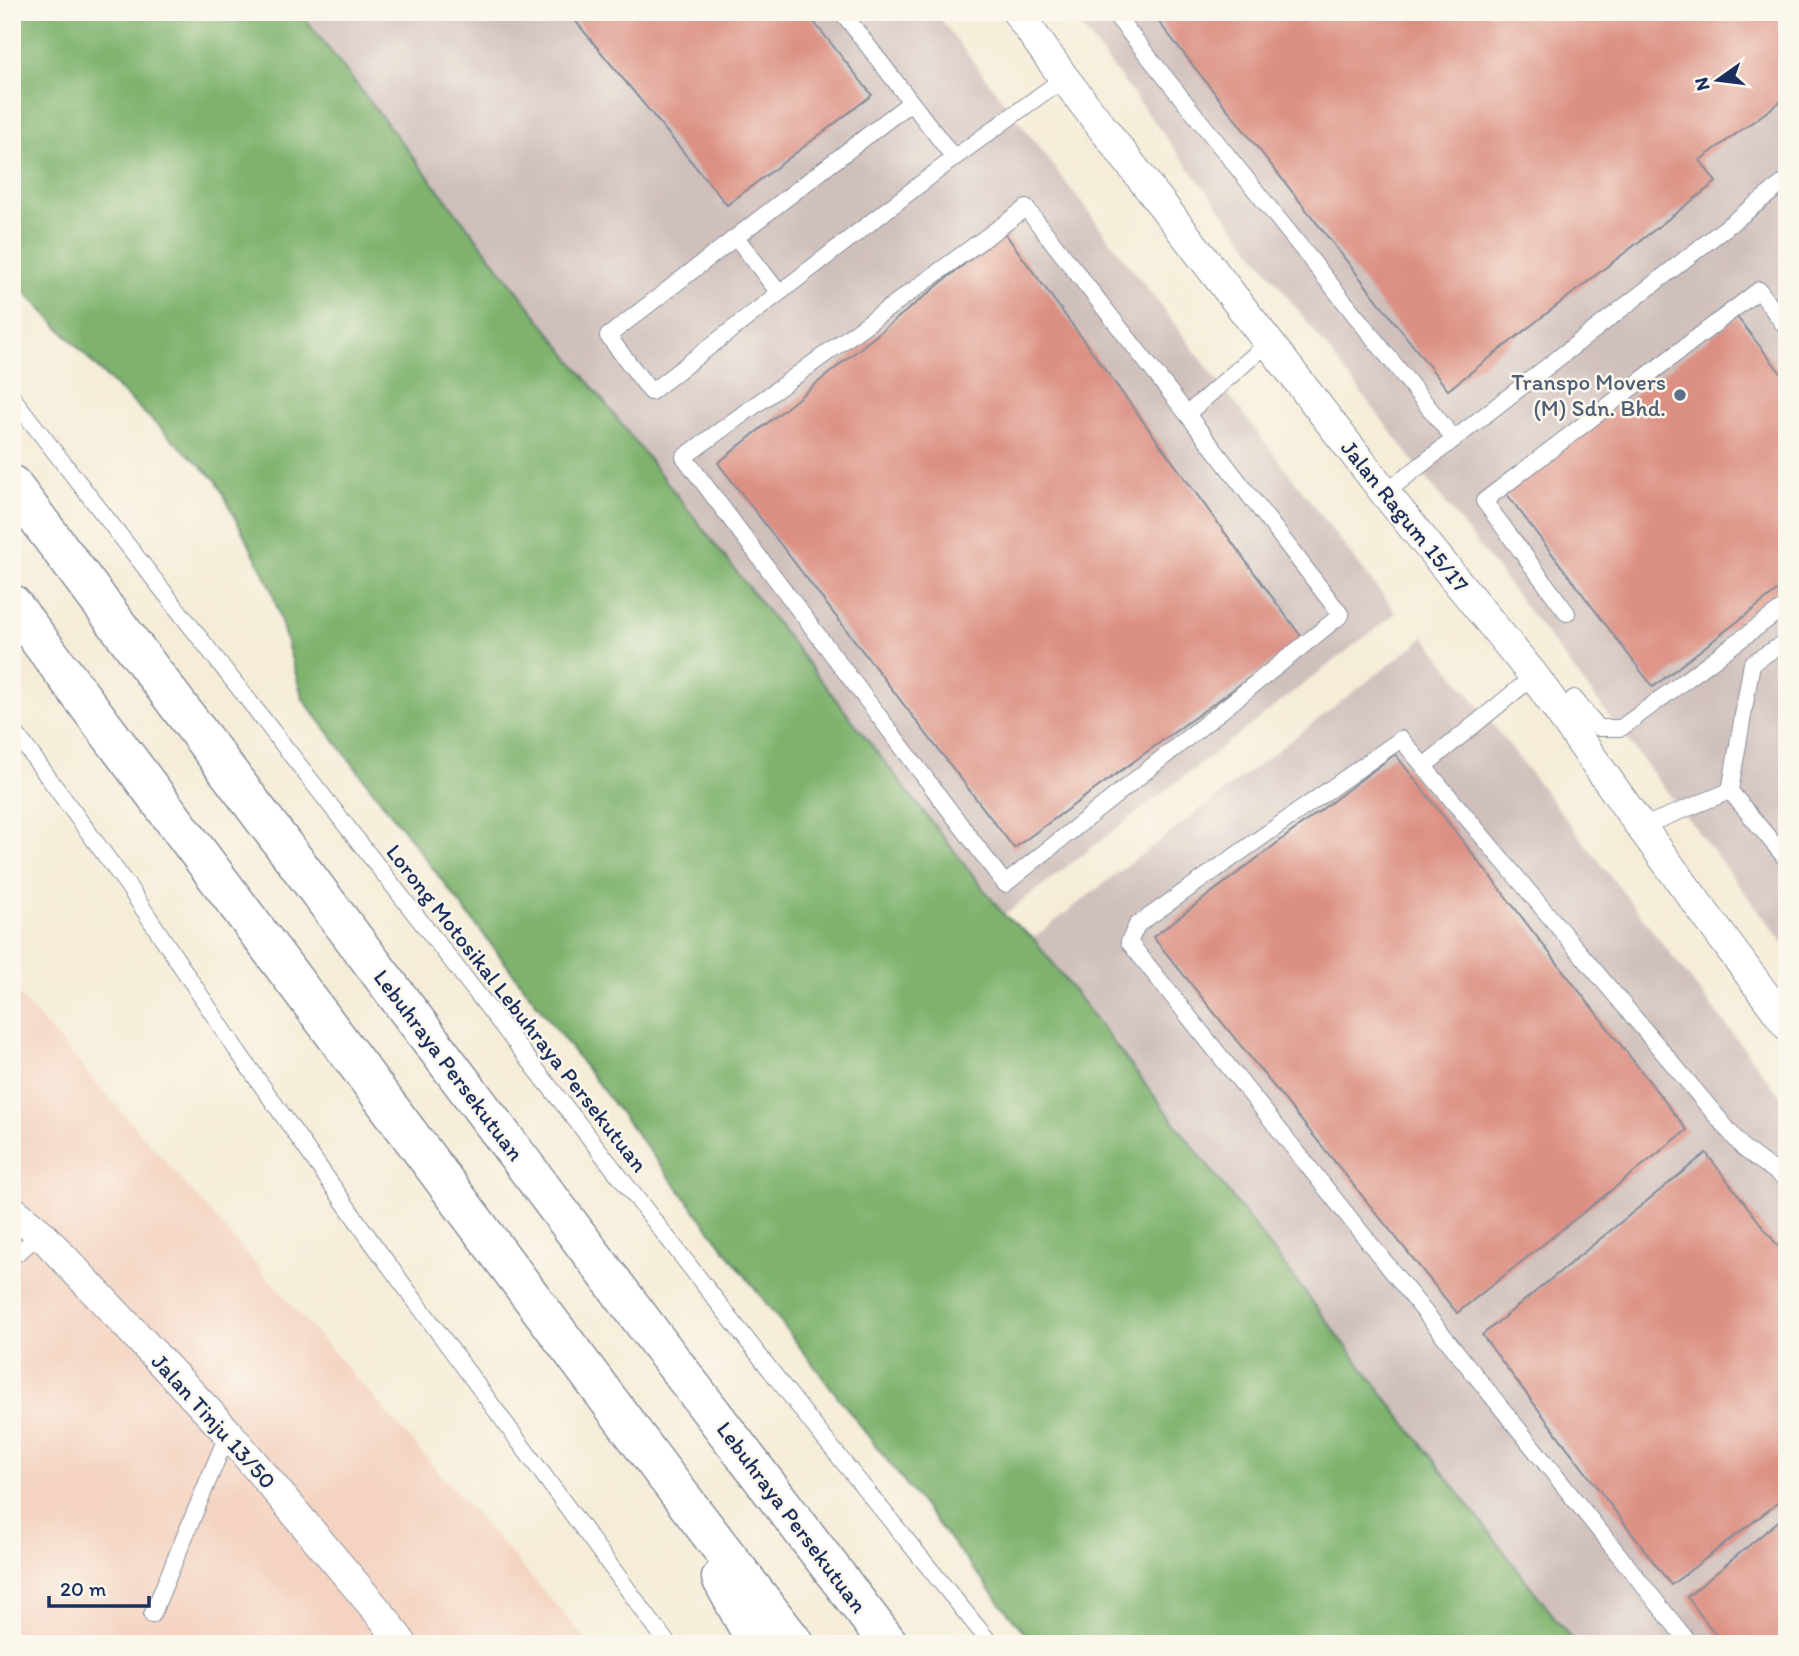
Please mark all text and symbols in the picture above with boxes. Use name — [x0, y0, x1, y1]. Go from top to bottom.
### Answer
north arrow — [1684, 46, 1754, 116]
text: N — [1689, 75, 1715, 93]
place label: Transpo Movers (M) Sdn. Bhd. — [1511, 368, 1666, 422]
marker: Transpo Movers (M) Sdn. Bhd. — [1672, 387, 1688, 403]
street label: Jalan Ragum 15/17 — [1335, 434, 1475, 598]
street label: Lorong Motosikal Lebuhraya Persekutuan — [381, 839, 653, 1177]
street label: Lebuhraya Persekutuan — [368, 964, 530, 1166]
street label: Jalan Tinju 13/50 — [146, 1348, 282, 1494]
street label: Lebuhraya Persekutuan — [711, 1416, 873, 1618]
scale bar — [49, 1565, 149, 1609]
text: 20 m — [60, 1576, 107, 1601]

